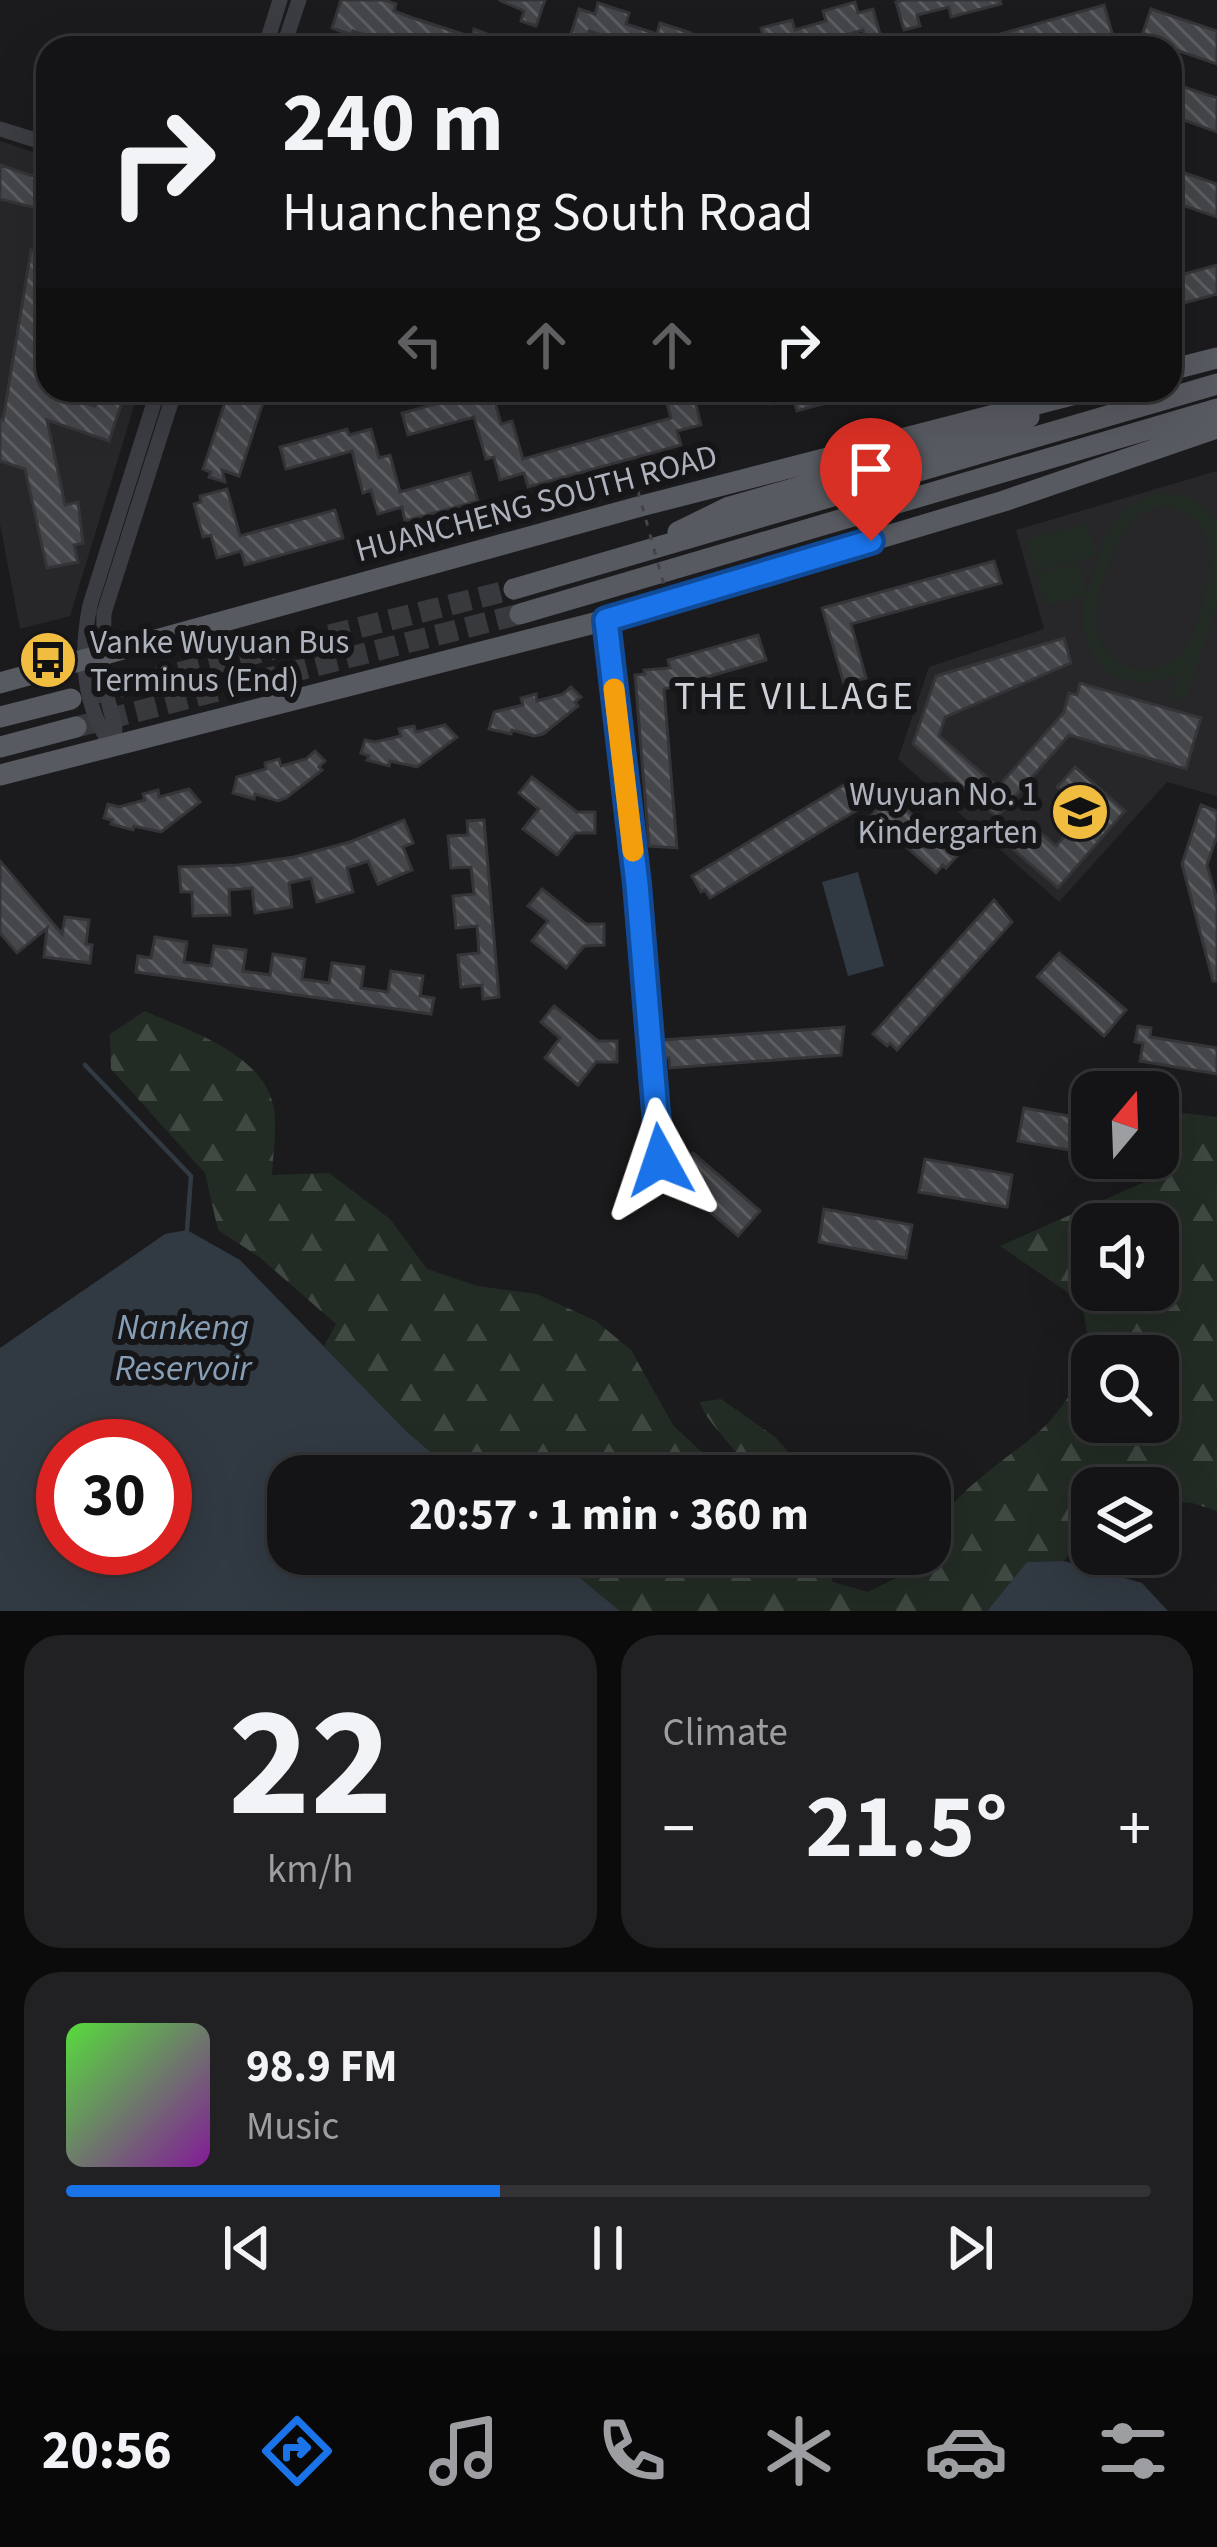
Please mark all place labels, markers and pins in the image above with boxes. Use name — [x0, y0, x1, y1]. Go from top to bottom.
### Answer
pin — [820, 418, 922, 541]
place label: Vanke Wuyuan Bus Terminus (End) — [90, 619, 349, 704]
bus stop icon: Vanke Wuyuan Bus Terminus (End) — [17, 629, 79, 691]
place label: Wuyuan No. 1 Kindergarten — [849, 771, 1038, 856]
school or university icon: Wuyuan No. 1 Kindergarten — [1049, 781, 1111, 843]

